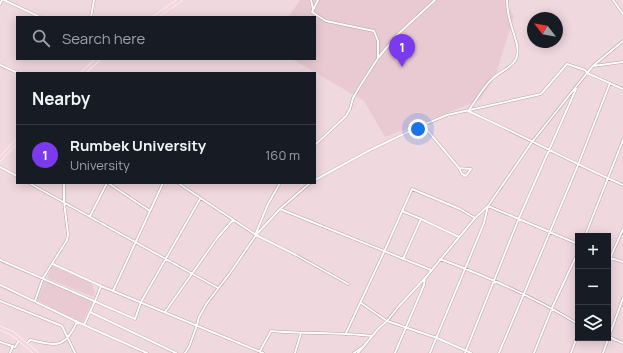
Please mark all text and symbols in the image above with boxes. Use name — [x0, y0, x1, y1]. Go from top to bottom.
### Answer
north arrow — [527, 12, 563, 48]
search box — [16, 16, 316, 60]
icon: search — [30, 27, 52, 49]
text: Search here — [62, 28, 145, 49]
pin: 1 — [389, 34, 415, 67]
text: Nearby — [32, 87, 90, 110]
your location — [408, 119, 428, 139]
text: Rumbek University — [70, 135, 206, 156]
text: 1 — [42, 146, 48, 164]
text: 160 m — [265, 146, 300, 164]
text: University — [70, 156, 130, 174]
map controls — [575, 233, 611, 341]
button: + — [575, 233, 611, 269]
button: − — [575, 269, 611, 305]
button: layers — [575, 305, 611, 341]

